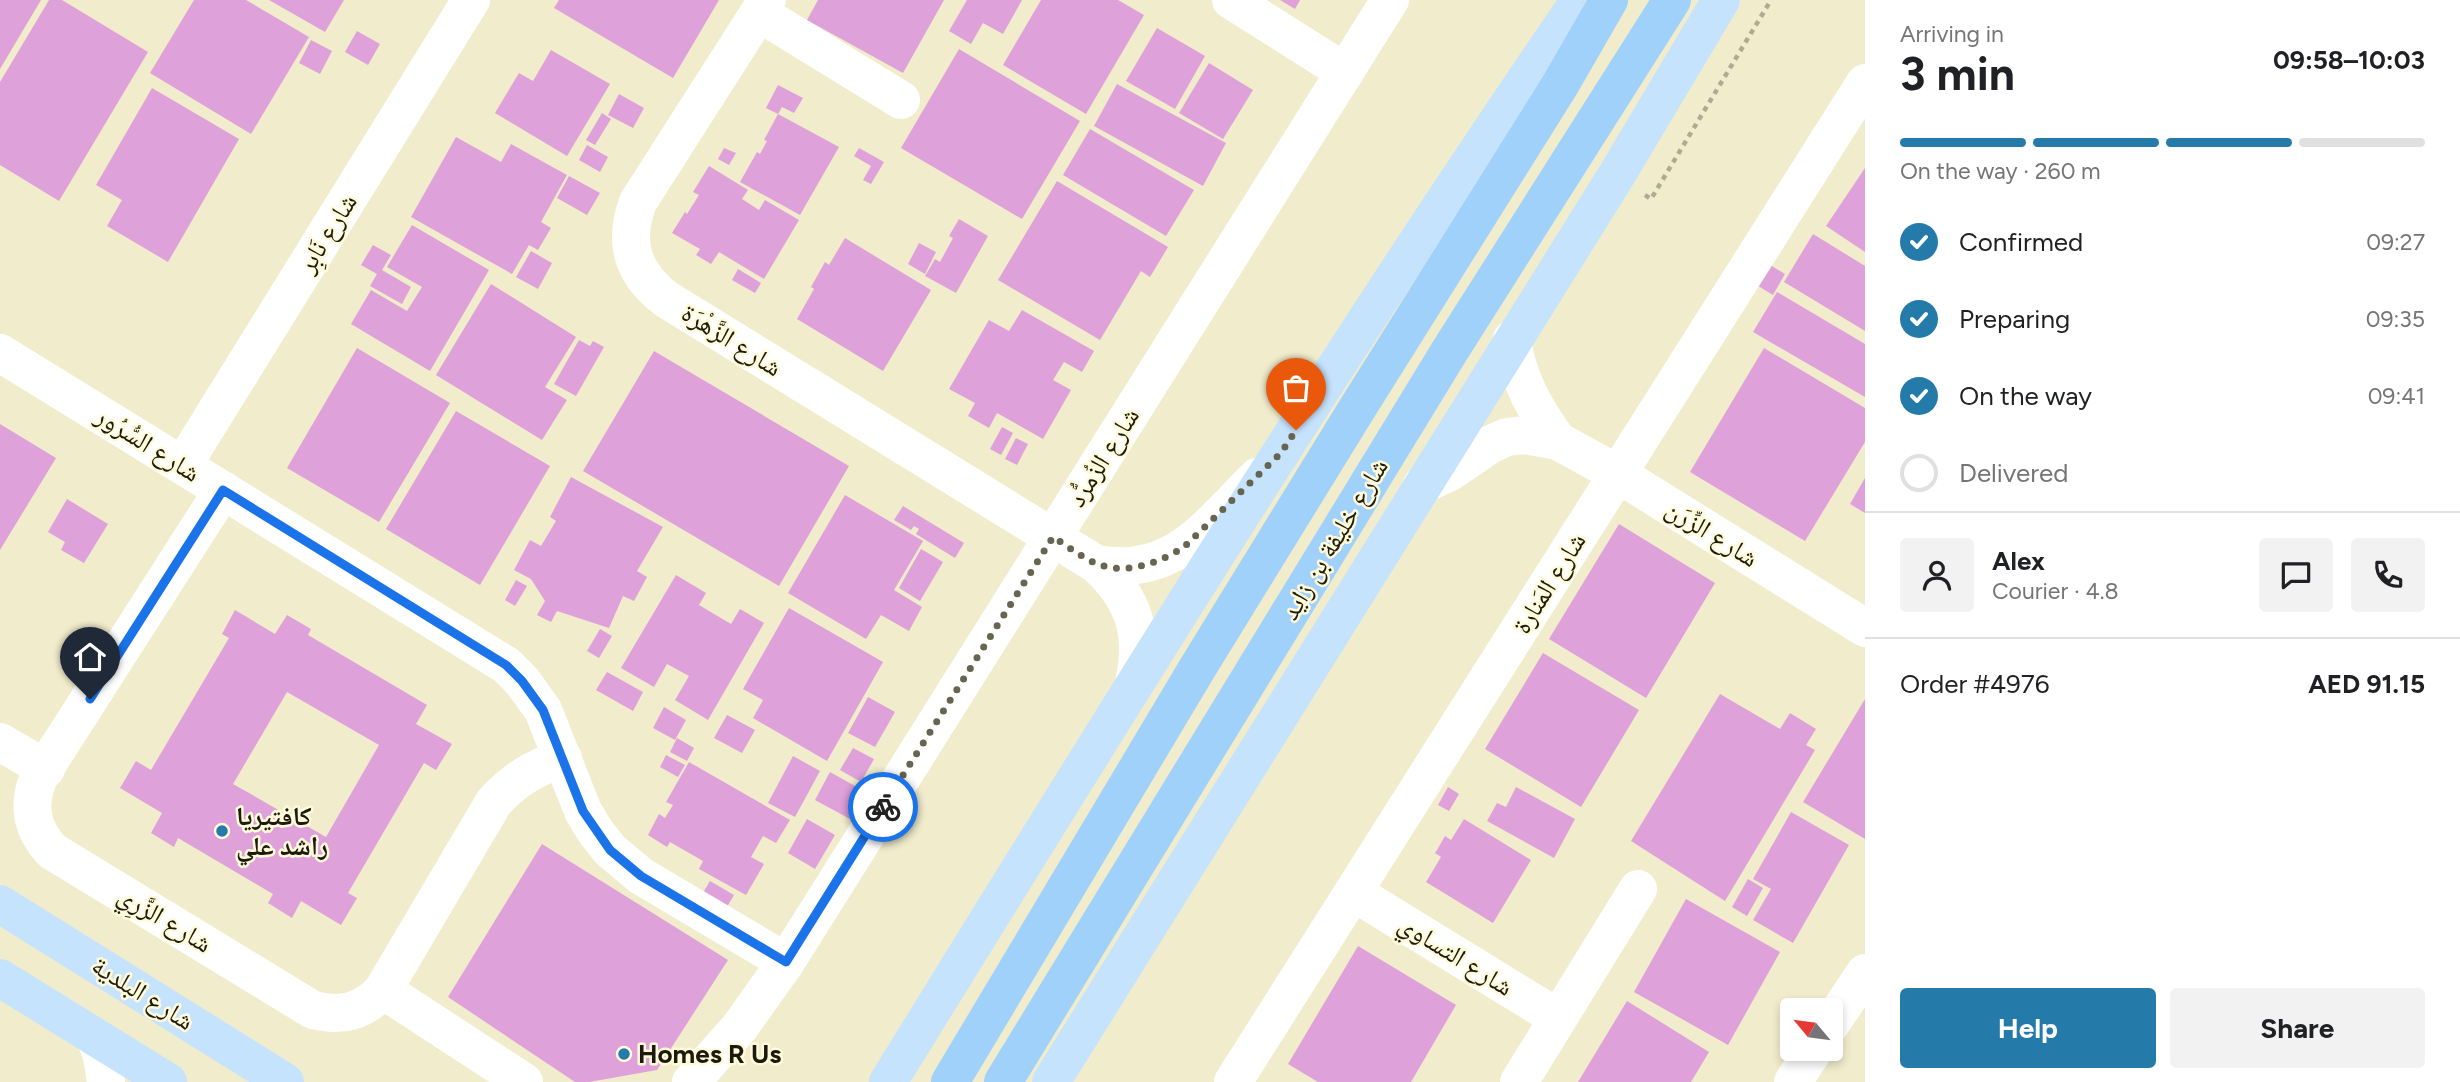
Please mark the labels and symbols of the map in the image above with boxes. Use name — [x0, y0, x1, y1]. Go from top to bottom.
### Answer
street label: شارع نَابِر — [290, 188, 366, 281]
street label: شارع الزَّهْرَة — [676, 297, 788, 383]
pin — [1266, 358, 1326, 430]
street label: شارع السُّرُور — [89, 399, 206, 489]
street label: شارع الزُمرُّد — [1060, 401, 1146, 513]
street label: شارع خليفة بن زايد — [1273, 452, 1395, 626]
street label: شارع الزِّرَن — [1660, 492, 1764, 574]
street label: شارع المَنارة — [1505, 527, 1593, 639]
pin — [60, 627, 120, 699]
courier — [848, 772, 918, 842]
place label: كافتيريا راشد علي — [236, 800, 328, 866]
marker: كافتيريا راشد علي — [214, 823, 230, 839]
street label: شارع الزَّرِي — [110, 878, 218, 963]
street label: شارع التساوي — [1390, 907, 1519, 1007]
street label: شارع البلدية — [86, 949, 200, 1037]
north arrow — [1780, 998, 1843, 1060]
place label: Homes R Us — [638, 1038, 781, 1070]
marker: Homes R Us — [616, 1046, 632, 1062]

